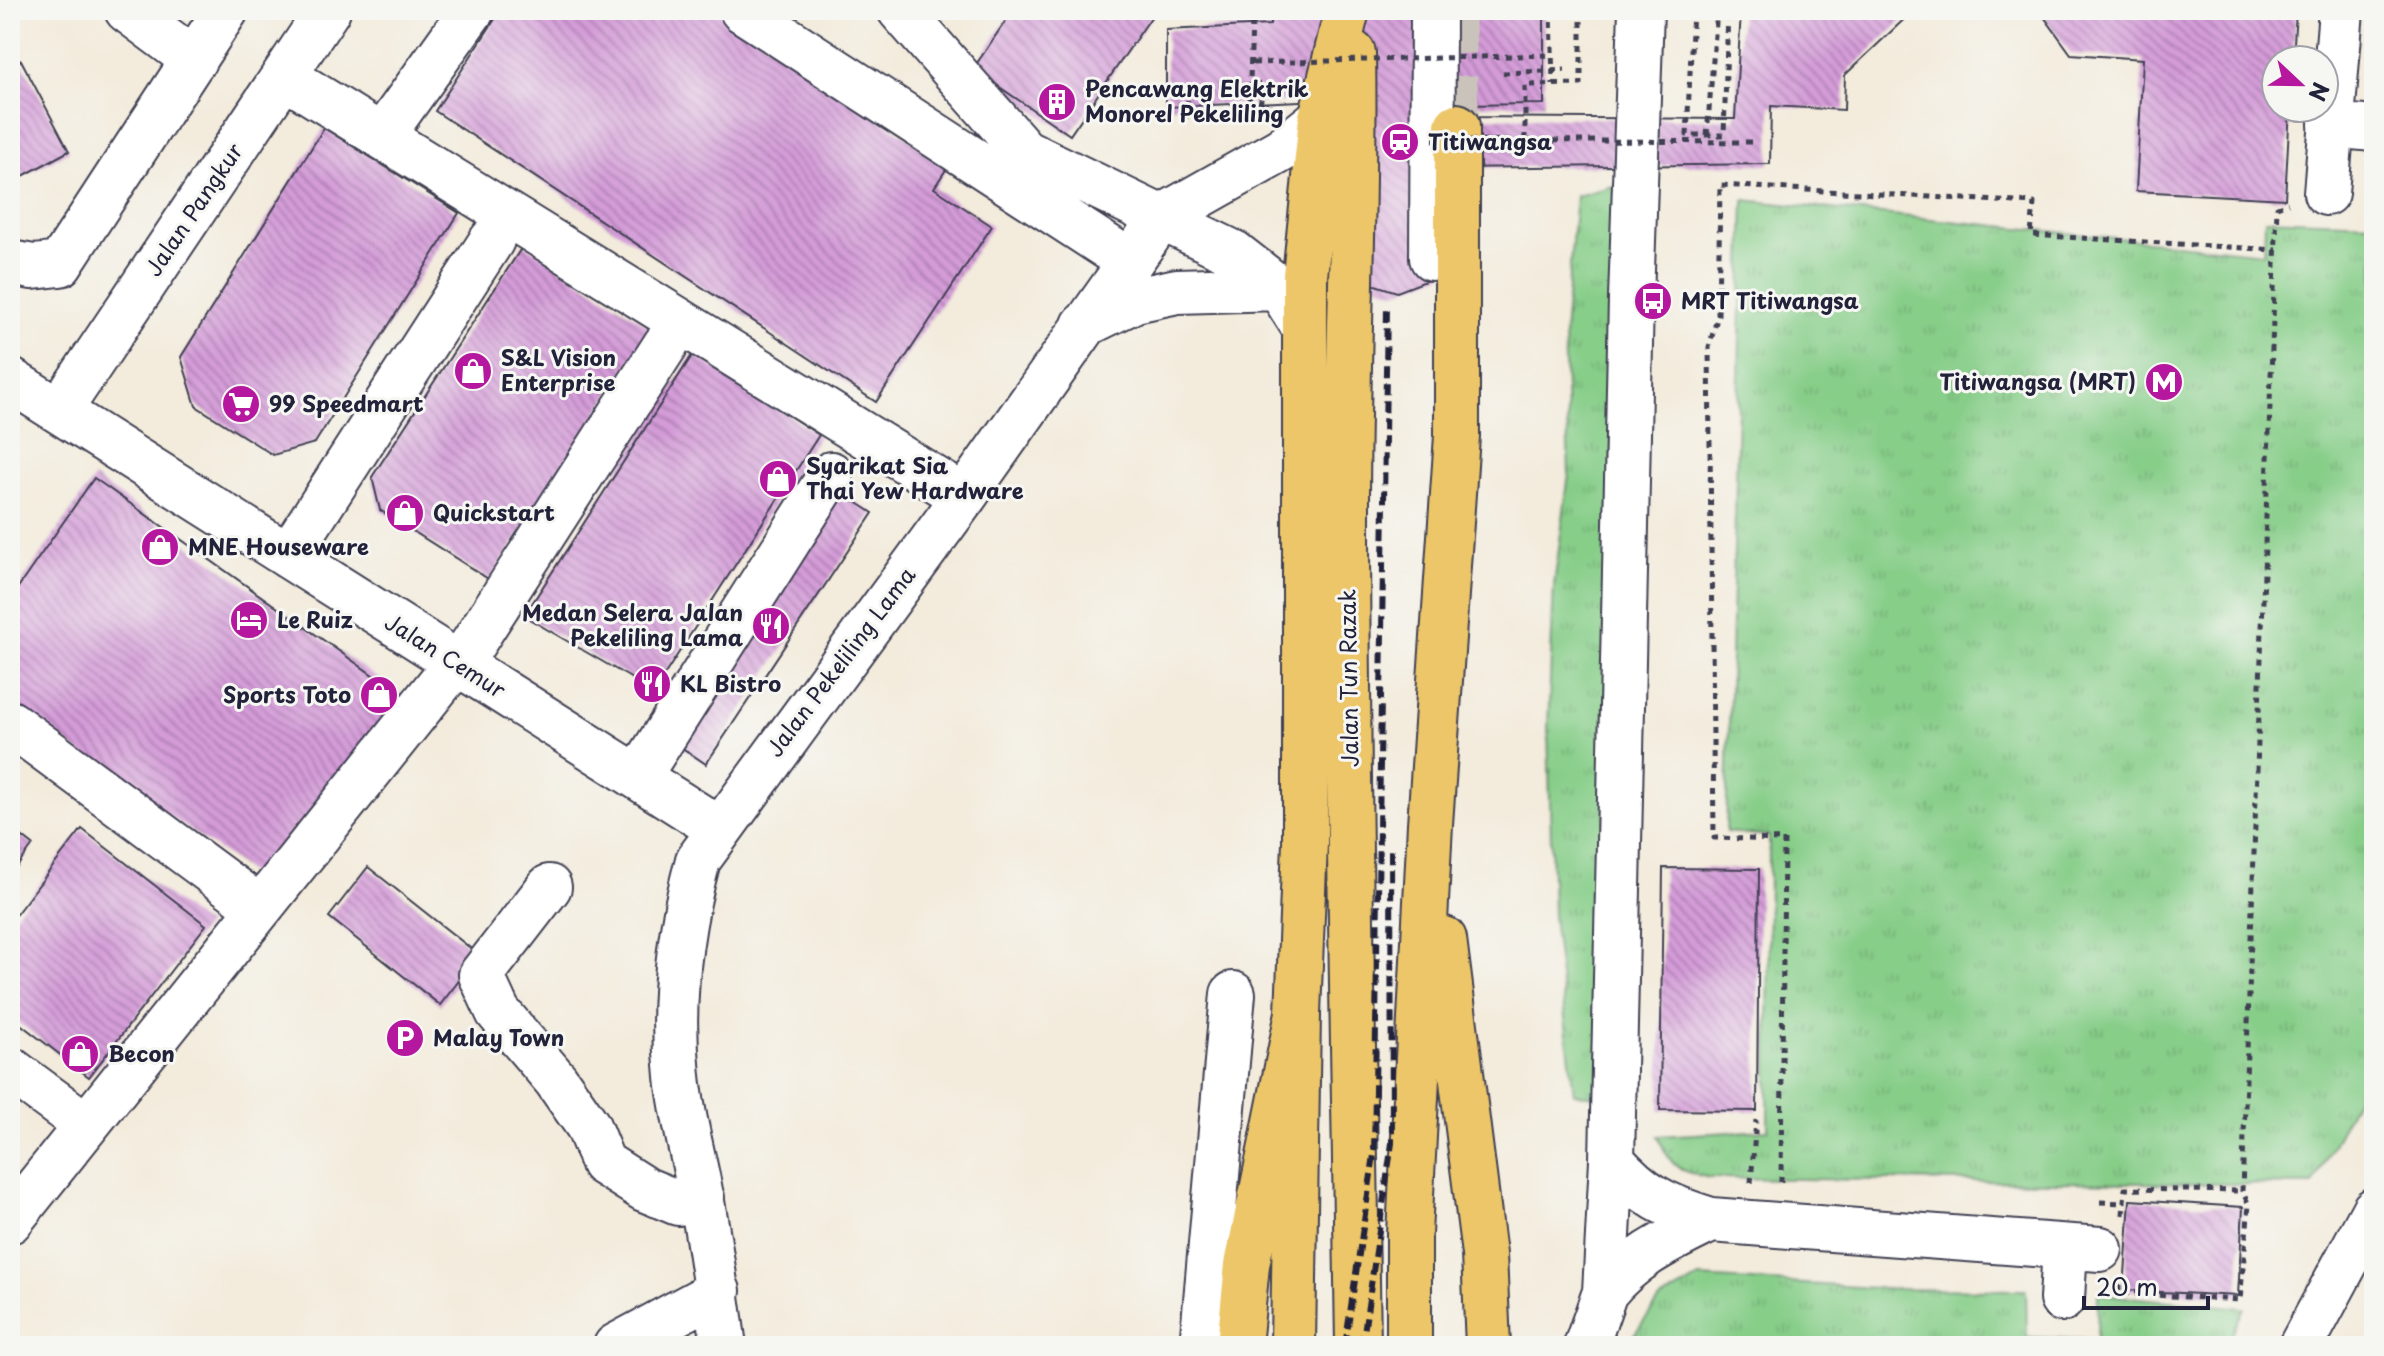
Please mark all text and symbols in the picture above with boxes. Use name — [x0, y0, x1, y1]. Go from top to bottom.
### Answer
north arrow — [2260, 44, 2340, 124]
place label: Pencawang Elektrik Monorel Pekeliling — [1085, 71, 1309, 129]
text: N — [2301, 78, 2338, 106]
building icon: Pencawang Elektrik Monorel Pekeliling — [1036, 81, 1078, 123]
station icon: Titiwangsa — [1379, 121, 1421, 163]
place label: Titiwangsa — [1428, 124, 1552, 157]
street label: Jalan Pangkur — [136, 136, 250, 282]
bus stop icon: MRT Titiwangsa — [1632, 280, 1674, 322]
place label: MRT Titiwangsa — [1681, 283, 1859, 316]
place label: S&L Vision Enterprise — [501, 340, 616, 398]
shop icon: S&L Vision Enterprise — [452, 350, 494, 392]
metro station icon: Titiwangsa (MRT) — [2143, 361, 2185, 403]
place label: Titiwangsa (MRT) — [1939, 364, 2136, 397]
supermarket icon: 99 Speedmart — [220, 383, 262, 425]
place label: 99 Speedmart — [269, 386, 424, 419]
place label: Syarikat Sia Thai Yew Hardware — [806, 448, 1024, 506]
shop icon: Syarikat Sia Thai Yew Hardware — [757, 458, 799, 500]
shop icon: Quickstart — [384, 492, 426, 534]
place label: Quickstart — [433, 495, 555, 528]
shop icon: MNE Houseware — [139, 526, 181, 568]
place label: MNE Houseware — [188, 529, 369, 562]
street label: Jalan Pekeliling Lama — [757, 559, 922, 763]
street label: Jalan Tun Razak — [1329, 588, 1366, 767]
place label: Medan Selera Jalan Pekeliling Lama — [522, 595, 744, 653]
hotel icon: Le Ruiz — [228, 599, 270, 641]
place label: Le Ruiz — [277, 602, 353, 635]
street label: Jalan Cemur — [379, 604, 513, 705]
restaurant icon: Medan Selera Jalan Pekeliling Lama — [750, 605, 792, 647]
restaurant icon: KL Bistro — [631, 663, 673, 705]
place label: KL Bistro — [680, 666, 781, 699]
shop icon: Sports Toto — [358, 674, 400, 716]
place label: Sports Toto — [223, 677, 351, 710]
parking icon: Malay Town — [384, 1017, 426, 1059]
place label: Malay Town — [433, 1020, 564, 1053]
shop icon: Becon — [59, 1033, 101, 1075]
place label: Becon — [108, 1036, 175, 1069]
scale bar — [2084, 1260, 2208, 1310]
text: 20 m — [2096, 1268, 2158, 1304]

